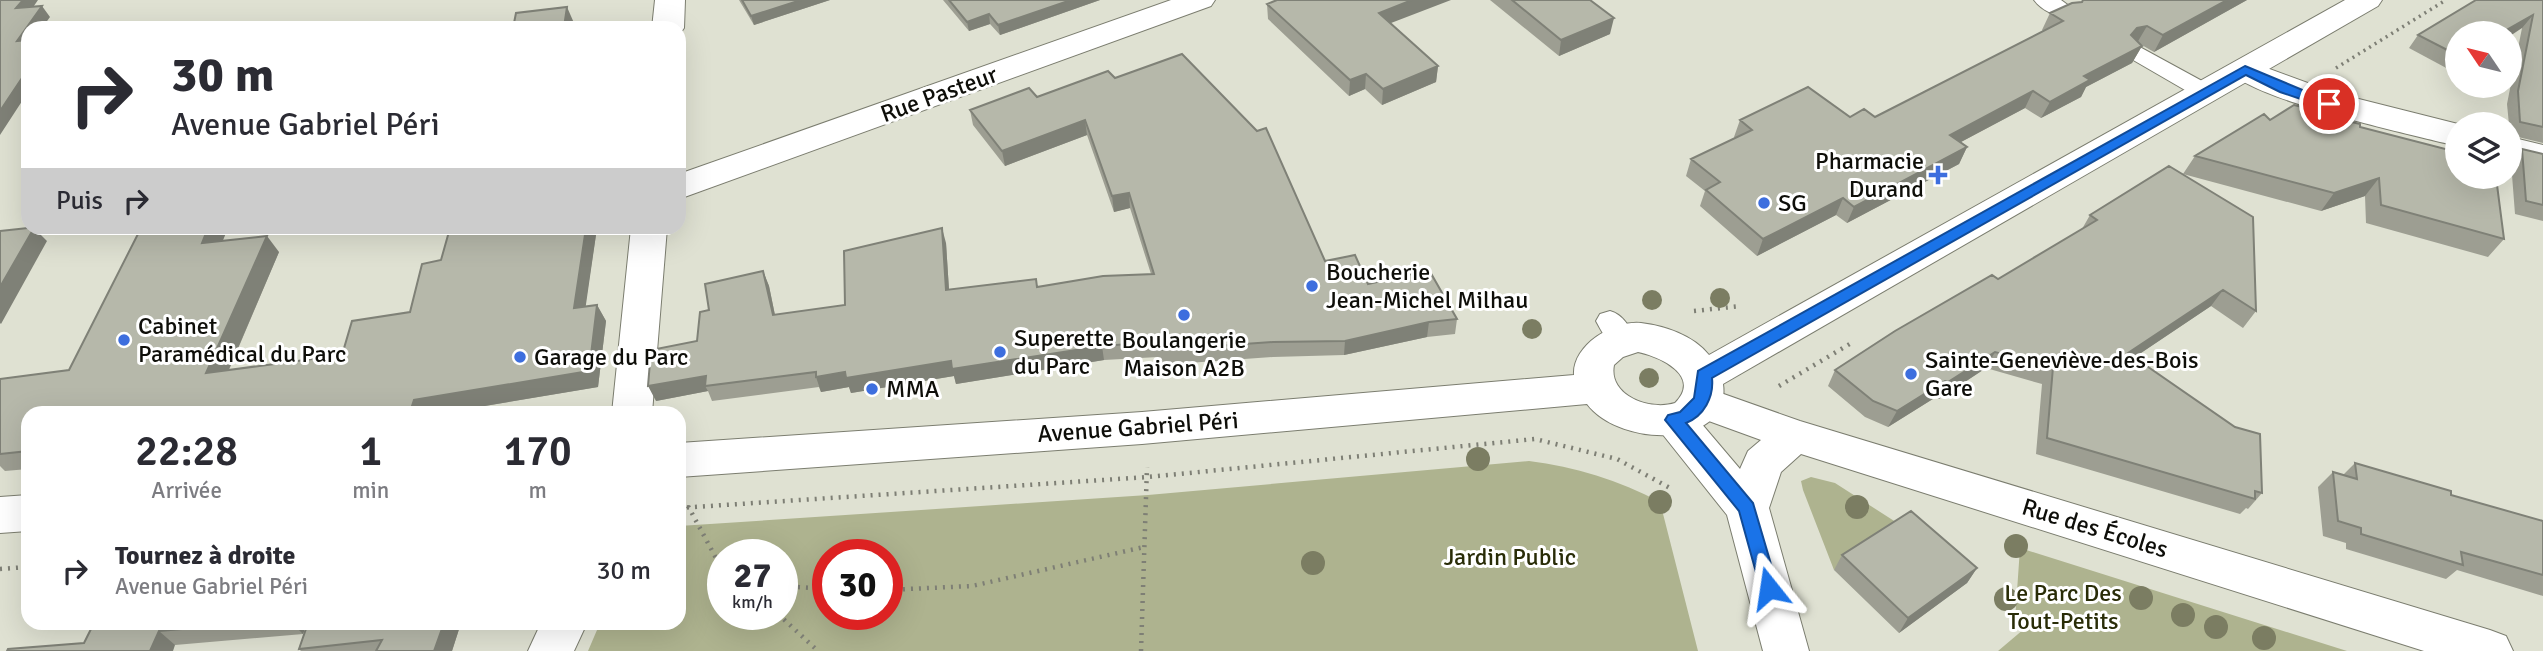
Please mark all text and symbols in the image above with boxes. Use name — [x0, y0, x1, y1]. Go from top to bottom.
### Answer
north arrow — [2445, 21, 2522, 98]
map controls — [2445, 21, 2522, 189]
text: 30 m — [171, 45, 274, 105]
icon: right — [56, 49, 147, 140]
street label: Rue Pasteur — [876, 59, 1002, 129]
pin — [2299, 74, 2359, 134]
icon: arrive — [2310, 85, 2348, 123]
text: Avenue Gabriel Péri — [171, 105, 440, 144]
button: layers — [2445, 112, 2522, 189]
place label: Pharmacie Durand — [1815, 146, 1924, 204]
marker: Pharmacie Durand — [1930, 167, 1946, 183]
icon: right — [117, 182, 155, 220]
text: Puis — [56, 185, 103, 217]
place label: SG — [1778, 188, 1807, 218]
marker: SG — [1756, 195, 1772, 211]
place label: Boucherie Jean-Michel Milhau — [1326, 257, 1528, 315]
marker: Boucherie Jean-Michel Milhau — [1304, 278, 1320, 294]
marker: Boulangerie Maison A2B — [1176, 307, 1192, 323]
place label: Cabinet Paramédical du Parc — [138, 311, 346, 369]
place label: Superette du Parc — [1014, 323, 1114, 381]
place label: Boulangerie Maison A2B — [1122, 325, 1246, 383]
marker: Cabinet Paramédical du Parc — [116, 332, 132, 348]
place label: Garage du Parc — [534, 342, 688, 372]
marker: Superette du Parc — [992, 344, 1008, 360]
place label: Sainte-Geneviève-des-Bois Gare — [1925, 345, 2199, 403]
marker: Garage du Parc — [512, 349, 528, 365]
marker: Sainte-Geneviève-des-Bois Gare — [1903, 366, 1919, 382]
place label: MMA — [886, 374, 940, 404]
marker: MMA — [864, 381, 880, 397]
street label: Avenue Gabriel Péri — [1036, 405, 1240, 449]
text: 22:28 — [135, 426, 238, 477]
text: 1 — [359, 426, 382, 477]
text: 170 — [504, 426, 572, 477]
text: Arrivée — [151, 476, 222, 505]
text: min — [352, 476, 389, 505]
text: m — [528, 476, 547, 505]
street label: Rue des Écoles — [2018, 492, 2172, 564]
speed limit sign: 30 — [812, 539, 903, 630]
text: Tournez à droite — [115, 540, 295, 572]
park label: Jardin Public — [1444, 542, 1576, 572]
position arrow — [1732, 551, 1806, 625]
icon: right — [56, 552, 94, 590]
text: 27 — [734, 554, 771, 597]
text: 30 m — [596, 555, 651, 587]
text: Avenue Gabriel Péri — [115, 572, 308, 601]
park label: Le Parc Des Tout-Petits — [2004, 578, 2122, 636]
text: km/h — [732, 591, 773, 613]

